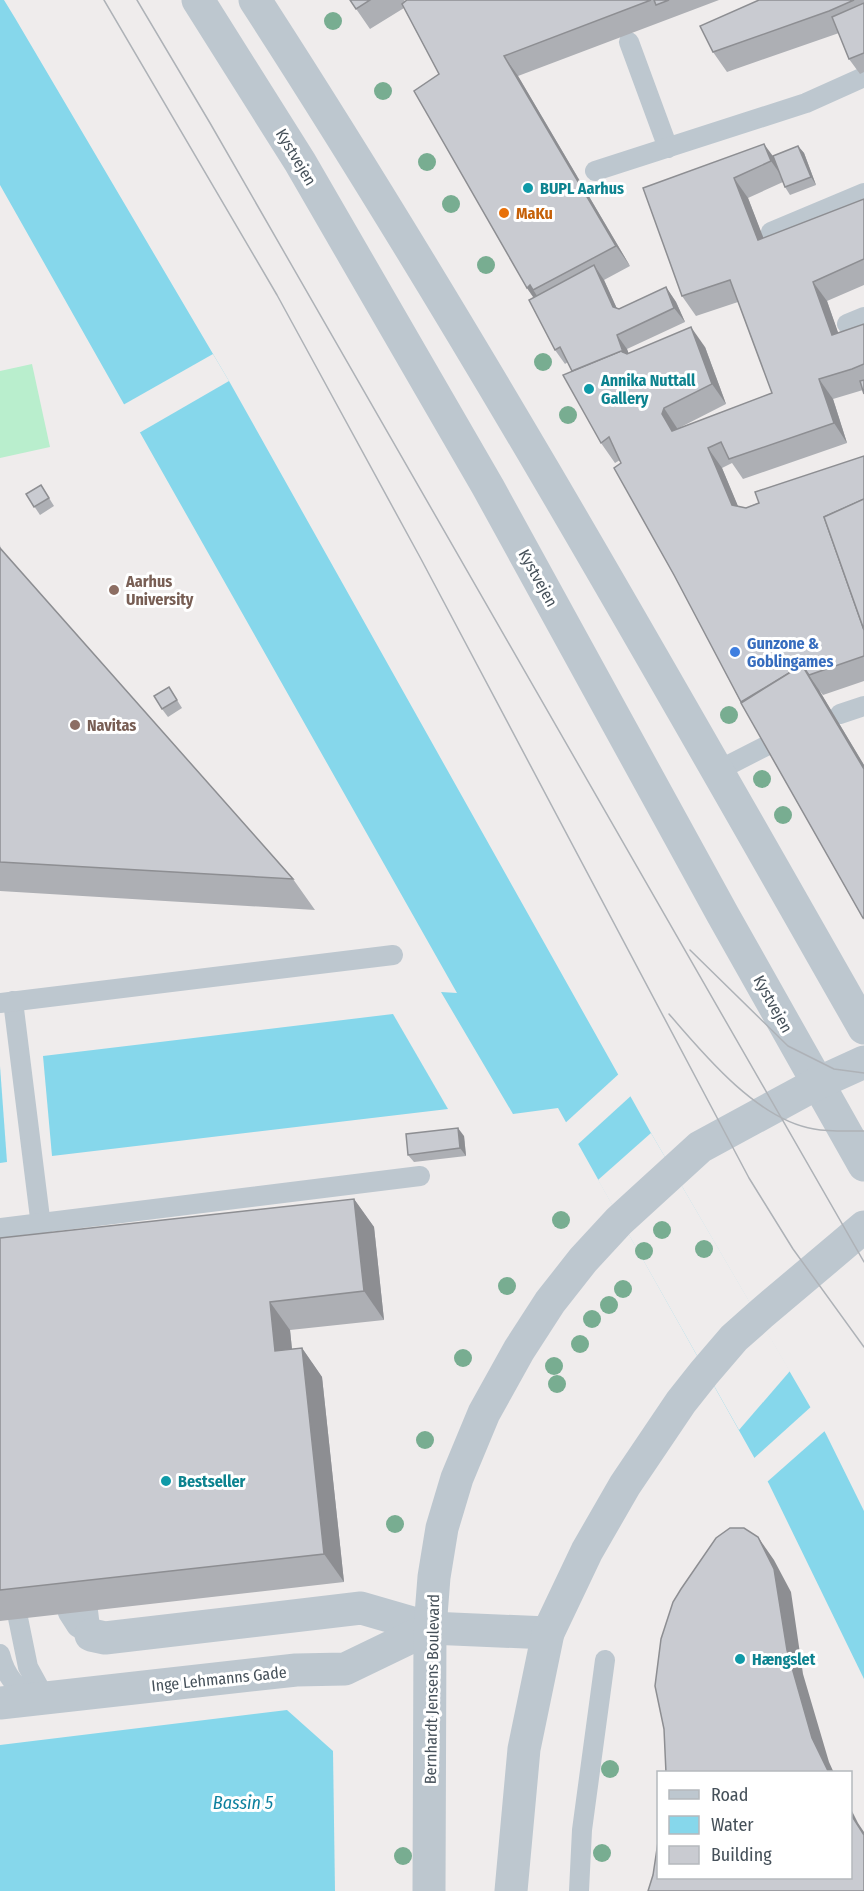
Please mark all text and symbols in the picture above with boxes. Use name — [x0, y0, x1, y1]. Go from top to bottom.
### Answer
street label: Kystvejen — [272, 125, 320, 189]
place label: BUPL Aarhus — [540, 179, 624, 198]
marker: BUPL Aarhus — [521, 181, 535, 195]
place label: MaKu — [516, 204, 553, 223]
marker: MaKu — [497, 206, 511, 220]
place label: Annika Nuttall Gallery — [600, 371, 696, 408]
marker: Annika Nuttall Gallery — [582, 382, 596, 396]
street label: Kystvejen — [514, 546, 562, 610]
place label: Aarhus University — [125, 572, 194, 609]
marker: Aarhus University — [107, 583, 121, 597]
place label: Gunzone & Goblingames — [747, 634, 833, 671]
marker: Gunzone & Goblingames — [728, 645, 742, 659]
place label: Navitas — [87, 716, 136, 735]
marker: Navitas — [68, 718, 82, 732]
street label: Kystvejen — [749, 972, 797, 1036]
place label: Bestseller — [178, 1472, 246, 1491]
marker: Bestseller — [159, 1474, 173, 1488]
street label: Bernhardt Jensens Boulevard — [421, 1594, 443, 1784]
place label: Hængslet — [752, 1650, 816, 1669]
marker: Hængslet — [733, 1652, 747, 1666]
street label: Inge Lehmanns Gade — [151, 1662, 288, 1696]
legend — [657, 1771, 852, 1879]
text: Road — [711, 1784, 748, 1806]
water label: Bassin 5 — [213, 1792, 274, 1814]
text: Water — [711, 1814, 754, 1836]
text: Building — [711, 1844, 772, 1866]

